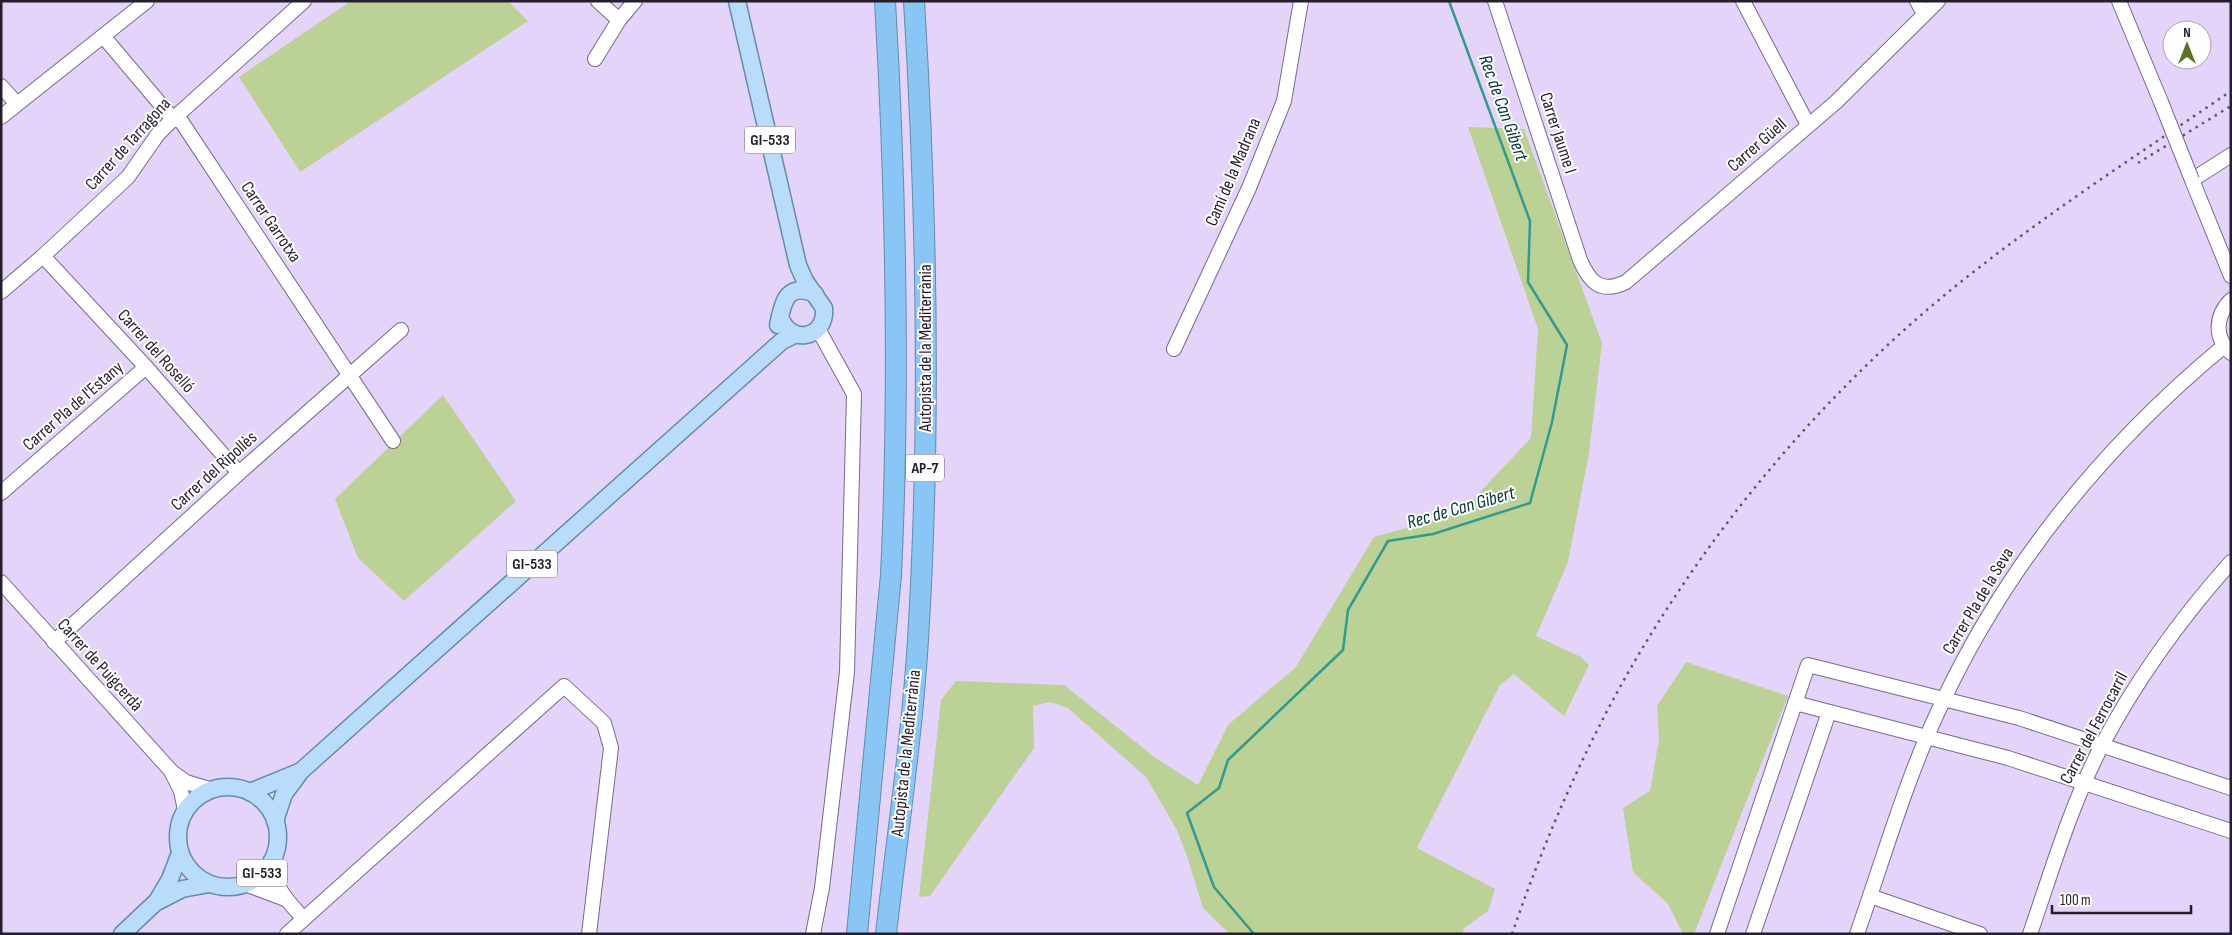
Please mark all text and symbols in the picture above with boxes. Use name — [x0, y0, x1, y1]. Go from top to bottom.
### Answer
north arrow — [2162, 20, 2212, 70]
text: N — [2183, 24, 2191, 41]
water label: Rec de Can Gibert — [1473, 52, 1533, 165]
street label: Carrer Jaume I — [1535, 90, 1581, 176]
street label: Carrer de Tarragona — [81, 93, 175, 195]
street label: Carrer Güell — [1723, 114, 1791, 176]
street label: Camí de la Madrana — [1201, 115, 1265, 229]
road number: GI-533 — [745, 126, 795, 154]
street label: Carrer Garrotxa — [236, 178, 306, 266]
street label: Autopista de la Mediterrània — [915, 264, 936, 433]
street label: Carrer del Roselló — [113, 305, 199, 397]
street label: Carrer Pla de l'Estany — [19, 357, 127, 455]
street label: Carrer del Ripollès — [167, 427, 261, 515]
road number: AP-7 — [906, 454, 944, 482]
water label: Rec de Can Gibert — [1404, 481, 1519, 534]
street label: Carrer Pla de la Seva — [1938, 544, 2018, 658]
road number: GI-533 — [507, 550, 557, 578]
street label: Carrer de Puigcerdà — [53, 614, 147, 716]
street label: Carrer del Ferrocarril — [2056, 668, 2132, 788]
street label: Autopista de la Mediterrània — [887, 669, 925, 838]
road number: GI-533 — [237, 860, 287, 886]
scale bar — [2052, 882, 2191, 914]
text: 100 m — [2060, 891, 2091, 910]

